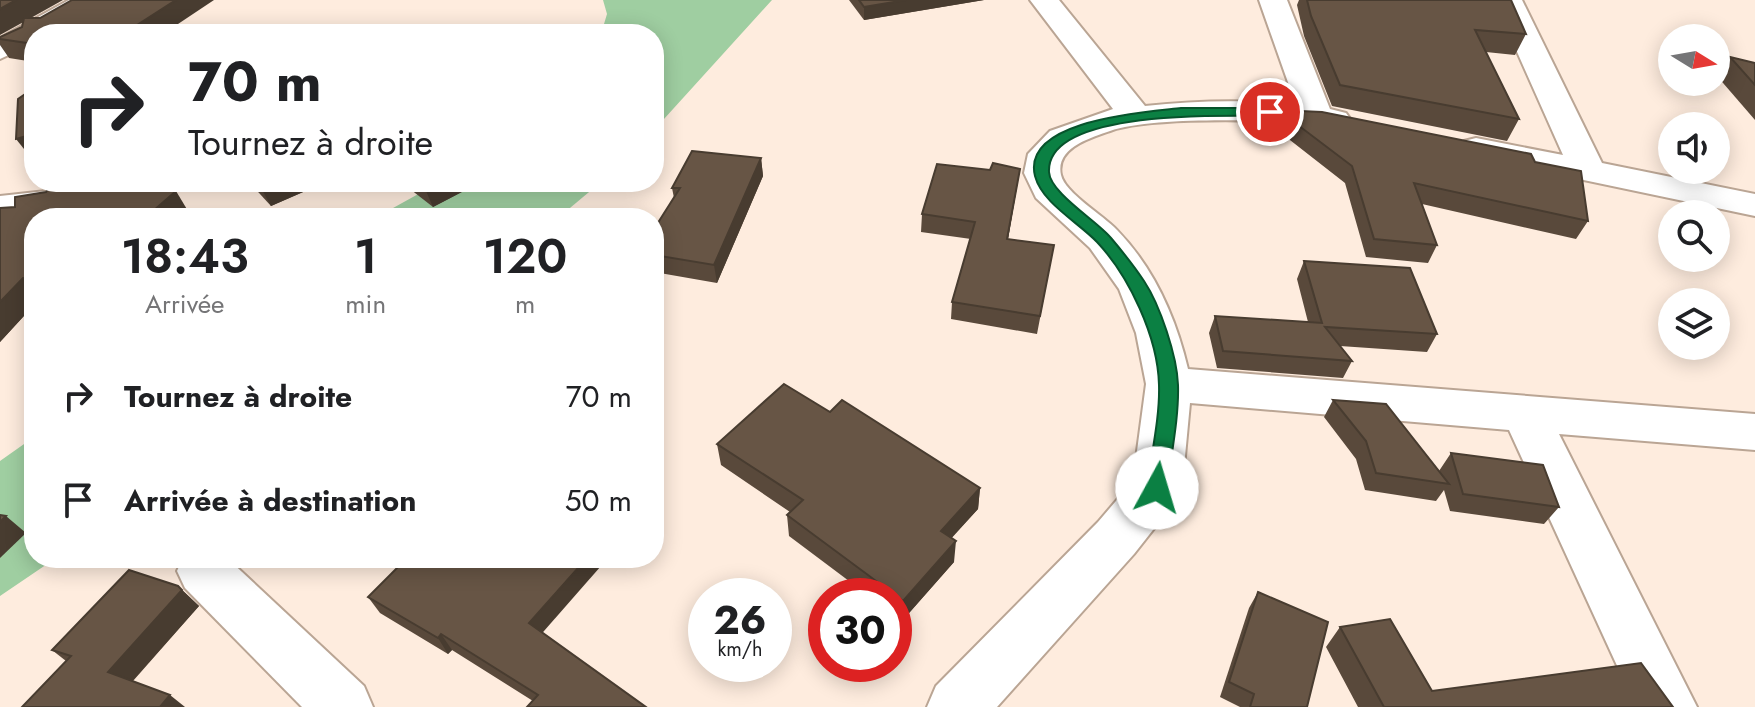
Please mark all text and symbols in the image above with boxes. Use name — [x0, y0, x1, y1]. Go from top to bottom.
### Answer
north arrow — [1658, 24, 1730, 96]
map controls — [1658, 24, 1730, 360]
text: 70 m — [188, 41, 322, 122]
icon: right — [56, 56, 160, 160]
pin — [1236, 78, 1304, 146]
icon: arrive — [1248, 90, 1292, 134]
button: sound — [1658, 112, 1730, 184]
text: Tournez à droite — [188, 116, 433, 168]
button: search — [1658, 200, 1730, 272]
text: 18:43 — [121, 222, 249, 291]
text: 1 — [354, 222, 377, 291]
text: 120 — [483, 222, 567, 291]
text: Arrivée — [145, 285, 224, 323]
text: min — [345, 285, 386, 323]
text: m — [515, 285, 535, 323]
button: layers — [1658, 288, 1730, 360]
icon: right — [56, 374, 100, 418]
text: Tournez à droite — [124, 375, 352, 418]
text: 70 m — [566, 375, 632, 418]
position arrow — [1115, 446, 1199, 530]
icon: arrive — [56, 478, 100, 522]
text: Arrivée à destination — [124, 479, 416, 522]
text: 50 m — [565, 479, 632, 522]
speed limit sign: 30 — [808, 578, 912, 682]
text: 26 — [714, 591, 767, 649]
text: km/h — [717, 635, 763, 664]

